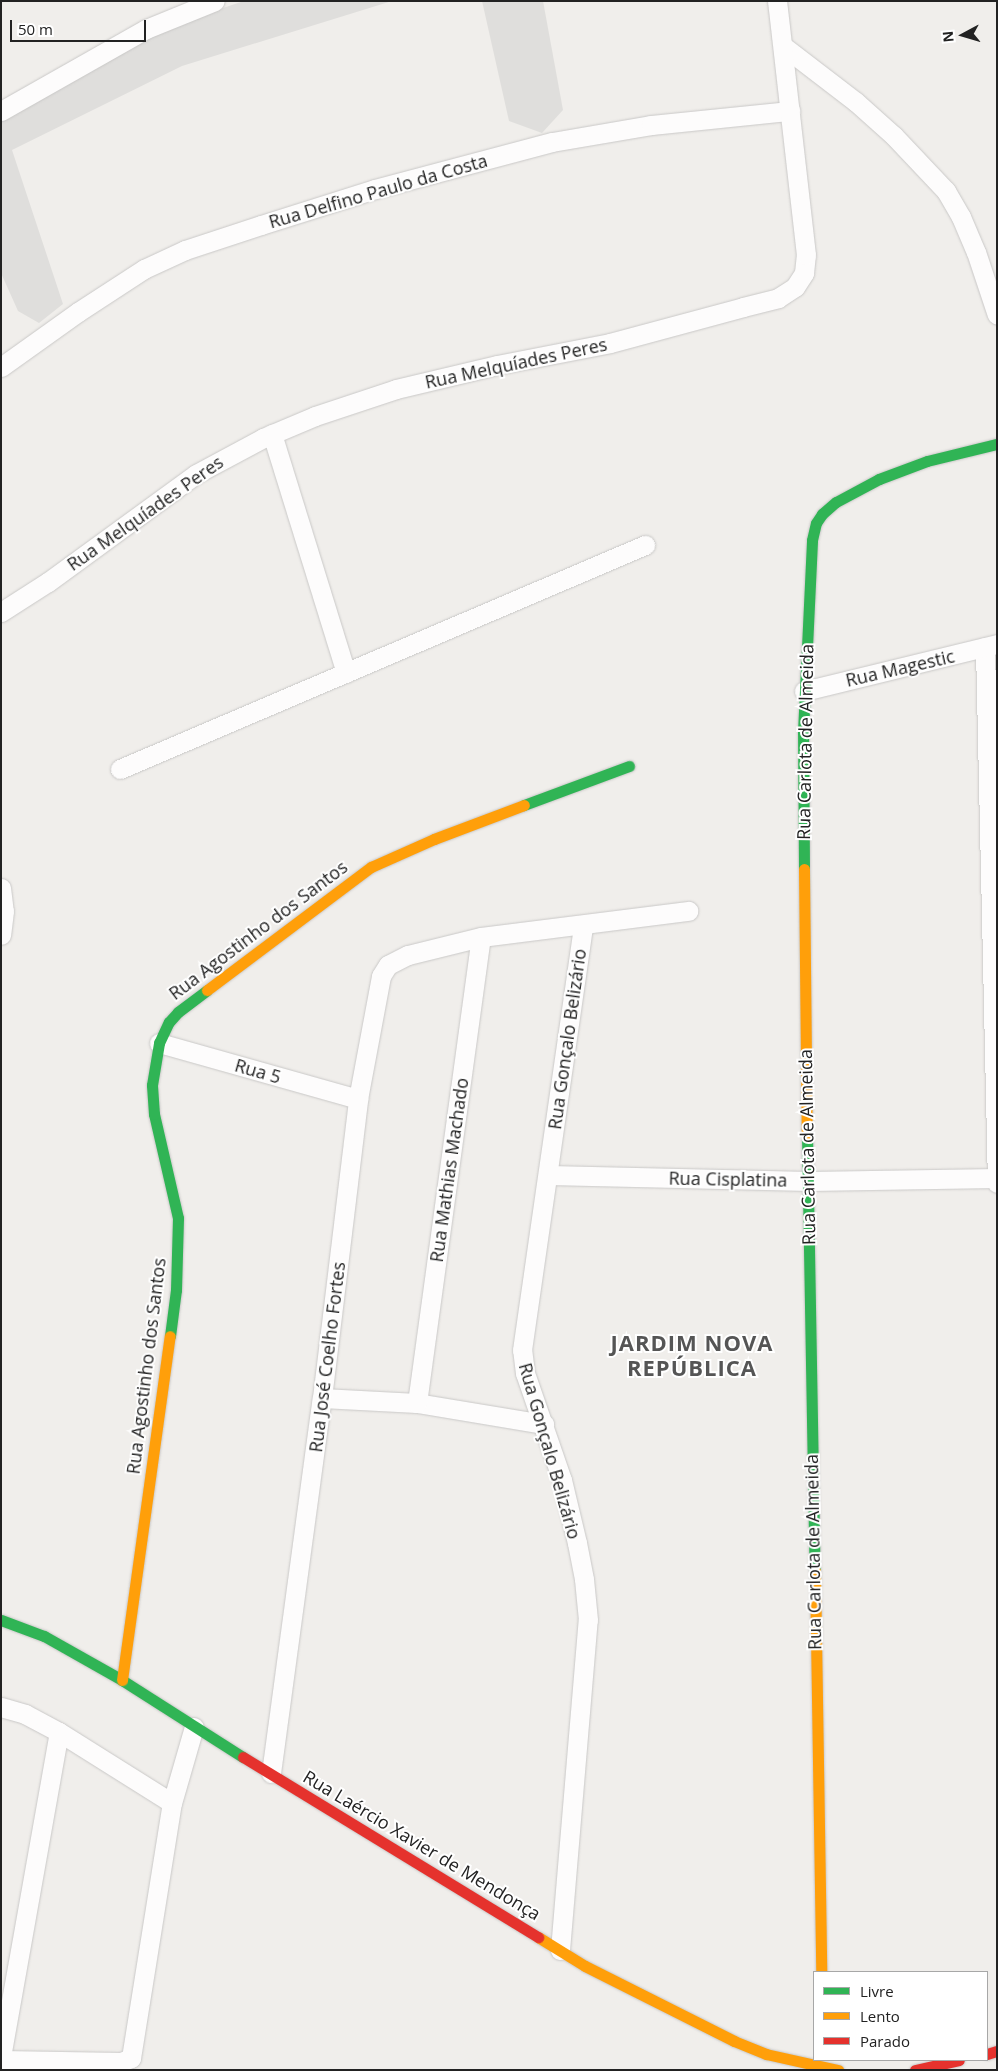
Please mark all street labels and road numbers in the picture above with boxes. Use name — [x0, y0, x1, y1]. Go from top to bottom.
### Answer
street label: Rua Delfino Paulo da Costa — [266, 149, 490, 233]
street label: Rua Melquíades Peres — [423, 333, 609, 393]
street label: Rua Melquíades Peres — [63, 451, 227, 575]
street label: Rua Carlota de Almeida — [792, 644, 818, 840]
street label: Rua Magestic — [843, 645, 957, 691]
street label: Rua Agostinho dos Santos — [165, 856, 351, 1004]
street label: Rua Gonçalo Belizário — [544, 947, 590, 1131]
street label: Rua Carlota de Almeida — [794, 1049, 820, 1245]
street label: Rua 5 — [232, 1054, 284, 1088]
street label: Rua Mathias Machado — [425, 1076, 473, 1264]
street label: Rua Cisplatina — [668, 1167, 788, 1191]
street label: Rua Agostinho dos Santos — [122, 1257, 170, 1475]
street label: Rua José Coelho Fortes — [305, 1261, 349, 1453]
street label: Rua Gonçalo Belizário — [514, 1360, 586, 1542]
street label: Rua Carlota de Almeida — [800, 1454, 826, 1650]
street label: Rua Laércio Xavier de Mendonça — [299, 1765, 545, 1925]

